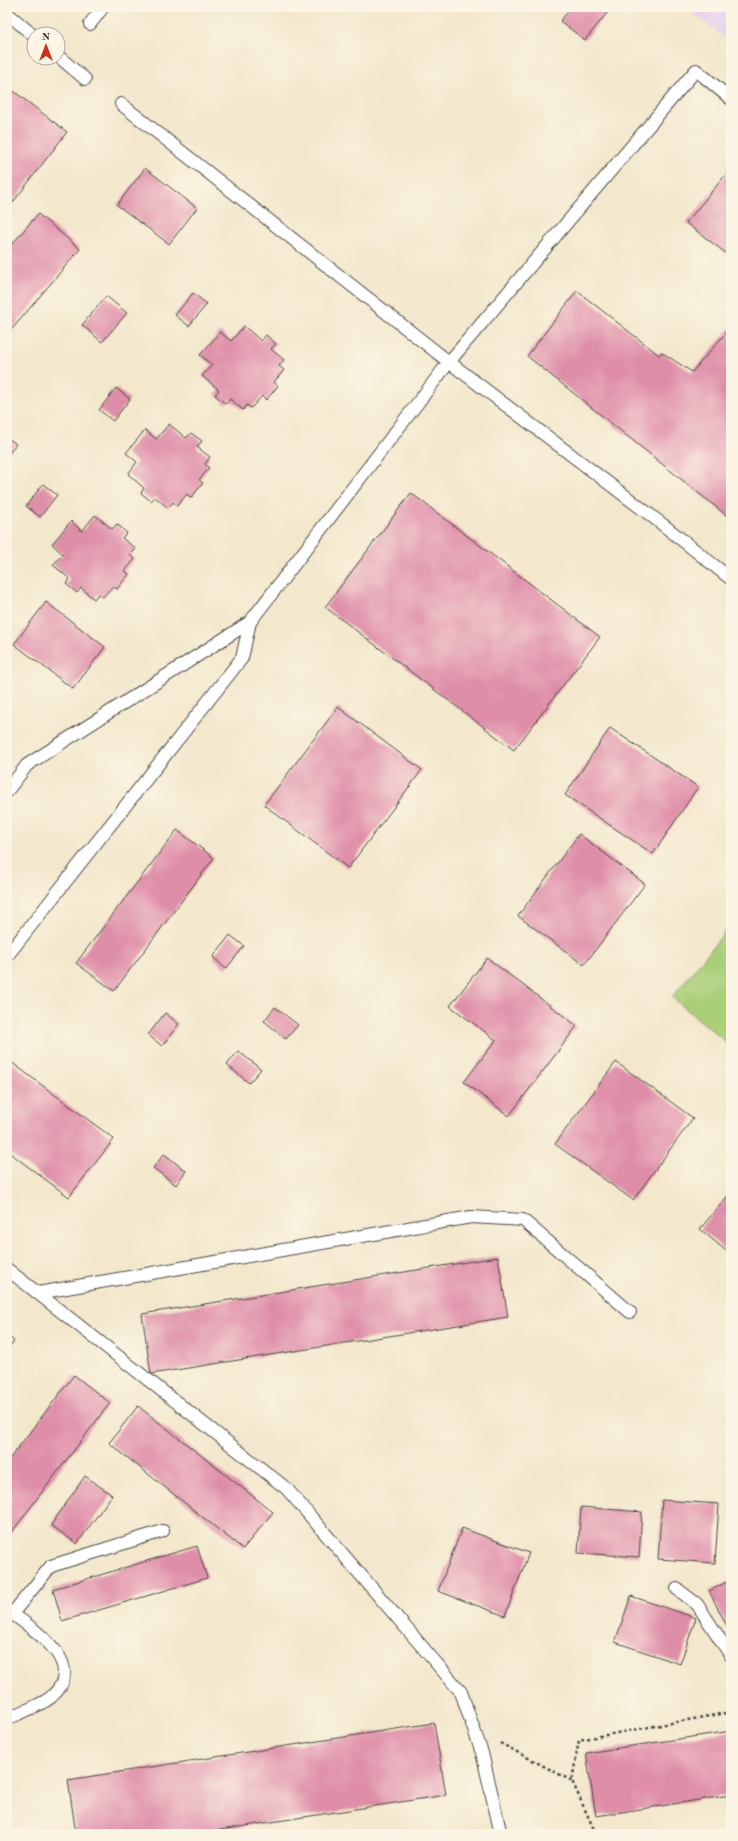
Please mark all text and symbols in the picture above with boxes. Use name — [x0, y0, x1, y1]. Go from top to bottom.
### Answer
north arrow — [26, 26, 66, 66]
text: N — [42, 32, 51, 43]

